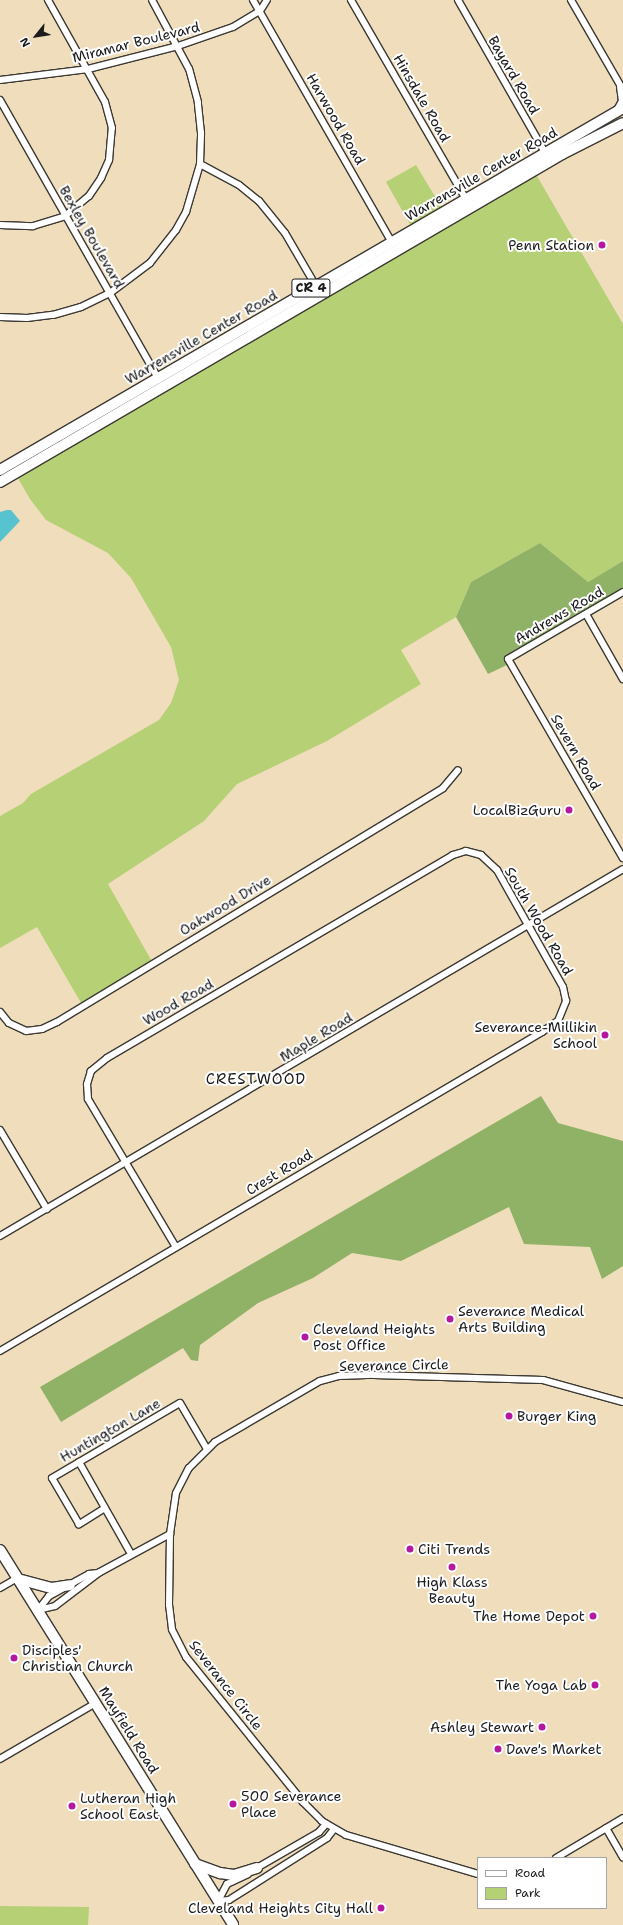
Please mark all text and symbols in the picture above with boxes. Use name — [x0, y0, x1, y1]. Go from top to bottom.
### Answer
north arrow — [16, 16, 56, 56]
street label: Miramar Boulevard — [71, 18, 201, 66]
street label: Bayard Road — [485, 33, 543, 117]
text: N — [16, 35, 34, 50]
street label: Hinsdale Road — [390, 51, 454, 145]
street label: Harwood Road — [303, 70, 369, 168]
street label: Warrensville Center Road — [402, 123, 560, 225]
street label: Bexley Boulevard — [56, 183, 128, 291]
place label: Penn Station — [508, 237, 594, 253]
marker: Penn Station — [597, 240, 607, 250]
road number: CR 4 — [291, 277, 331, 299]
street label: Warrensville Center Road — [122, 286, 280, 388]
street label: Andrews Road — [512, 583, 606, 647]
street label: Severn Road — [548, 711, 604, 793]
place label: LocalBizGuru — [473, 802, 561, 818]
marker: LocalBizGuru — [564, 805, 574, 815]
street label: South Wood Road — [501, 864, 577, 978]
street label: Oakwood Drive — [176, 871, 274, 939]
street label: Wood Road — [140, 975, 216, 1029]
street label: Maple Road — [277, 1009, 355, 1065]
place label: Severance-Millikin School — [474, 1019, 597, 1052]
marker: Severance-Millikin School — [600, 1030, 610, 1040]
district label: CRESTWOOD — [206, 1071, 306, 1089]
street label: Crest Road — [243, 1146, 315, 1198]
place label: Severance Medical Arts Building — [458, 1303, 584, 1336]
marker: Severance Medical Arts Building — [445, 1314, 455, 1324]
place label: Cleveland Heights Post Office — [313, 1321, 435, 1354]
marker: Cleveland Heights Post Office — [300, 1332, 310, 1342]
street label: Severance Circle — [339, 1356, 449, 1374]
street label: Huntington Lane — [57, 1394, 163, 1466]
place label: Burger King — [517, 1408, 596, 1424]
marker: Burger King — [504, 1411, 514, 1421]
place label: Citi Trends — [418, 1541, 490, 1557]
marker: Citi Trends — [405, 1544, 415, 1554]
marker: High Klass Beauty — [447, 1562, 457, 1572]
place label: High Klass Beauty — [416, 1574, 488, 1606]
place label: The Home Depot — [473, 1608, 585, 1624]
marker: The Home Depot — [588, 1611, 598, 1621]
street label: Severance Circle — [186, 1637, 266, 1733]
place label: Disciples' Christian Church — [22, 1642, 133, 1674]
marker: Disciples' Christian Church — [9, 1653, 19, 1663]
place label: The Yoga Lab — [496, 1677, 587, 1693]
marker: The Yoga Lab — [590, 1680, 600, 1690]
street label: Mayfield Road — [95, 1683, 163, 1777]
place label: Ashley Stewart — [430, 1719, 534, 1735]
marker: Ashley Stewart — [537, 1722, 547, 1732]
place label: Dave's Market — [506, 1741, 602, 1757]
marker: Dave's Market — [493, 1744, 503, 1754]
place label: 500 Severance Place — [241, 1788, 342, 1820]
place label: Lutheran High School East — [80, 1790, 176, 1822]
marker: 500 Severance Place — [228, 1799, 238, 1809]
marker: Lutheran High School East — [67, 1801, 77, 1811]
legend — [477, 1857, 607, 1909]
text: Road — [515, 1865, 545, 1881]
text: Park — [515, 1885, 541, 1901]
place label: Cleveland Heights City Hall — [188, 1900, 373, 1916]
marker: Cleveland Heights City Hall — [376, 1903, 386, 1913]

